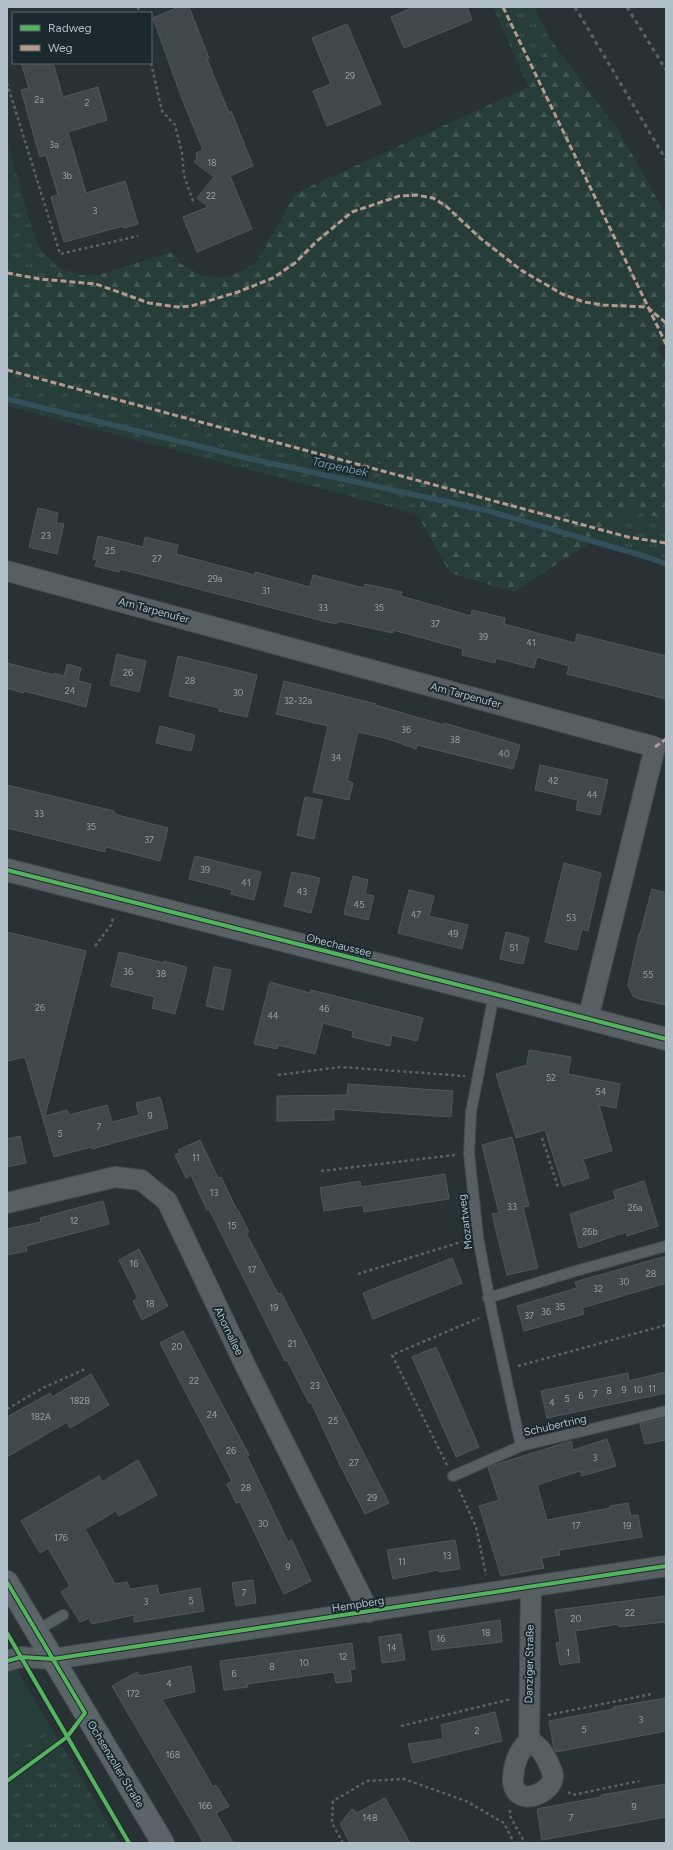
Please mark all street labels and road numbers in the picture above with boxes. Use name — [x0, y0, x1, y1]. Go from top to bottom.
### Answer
street label: Am Tarpenufer — [117, 595, 191, 626]
street label: Am Tarpenufer — [429, 680, 503, 711]
street label: Ohechaussee — [305, 931, 373, 960]
street label: Mozartweg — [456, 1194, 475, 1250]
street label: Ahornallee — [211, 1305, 246, 1358]
street label: Schubertring — [522, 1412, 588, 1439]
street label: Hempberg — [331, 1594, 385, 1615]
street label: Danziger Straße — [522, 1625, 537, 1703]
street label: Ochsenzoller Straße — [84, 1718, 147, 1810]

